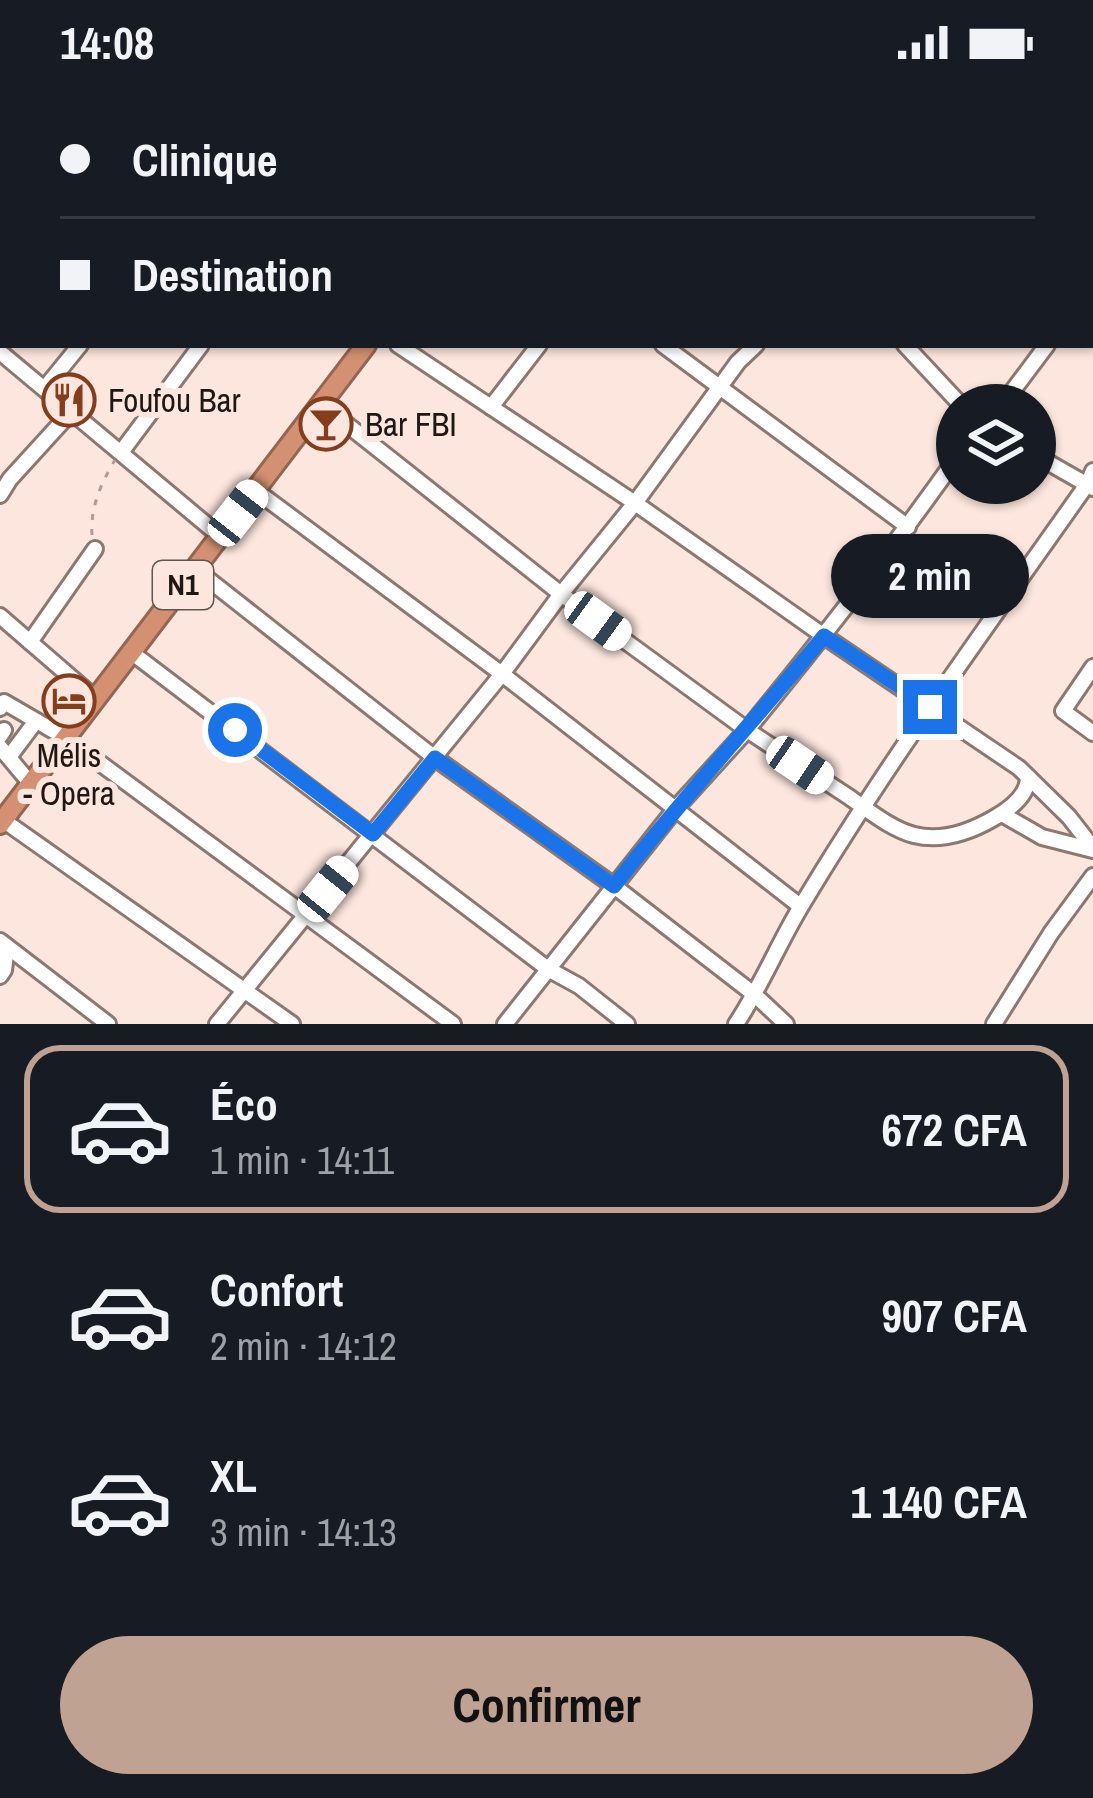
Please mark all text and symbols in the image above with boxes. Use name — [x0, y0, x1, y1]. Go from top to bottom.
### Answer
text: 14:08 — [60, 12, 154, 73]
text: Clinique — [132, 129, 278, 190]
text: Destination — [132, 244, 333, 305]
restaurant icon: Foufou Bar — [41, 372, 97, 428]
place label: Foufou Bar — [108, 378, 241, 422]
map controls — [936, 384, 1056, 504]
button: layers — [936, 384, 1056, 504]
bar icon: Bar FBI — [298, 396, 354, 452]
place label: Bar FBI — [365, 402, 457, 446]
car — [202, 474, 274, 552]
callout: 2 min — [831, 533, 1029, 617]
text: 2 min — [888, 550, 972, 602]
road number: N1 — [153, 561, 213, 609]
car — [558, 585, 638, 657]
hotel icon: Mélis - Opera — [41, 673, 97, 729]
route end — [903, 680, 957, 734]
route start — [208, 703, 262, 757]
car — [760, 730, 840, 800]
place label: Mélis - Opera — [23, 733, 115, 815]
car — [291, 850, 365, 928]
text: Éco — [210, 1073, 278, 1134]
icon: car — [66, 1075, 174, 1183]
text: 672 CFA — [881, 1099, 1027, 1160]
text: 1 min · 14:11 — [210, 1134, 394, 1186]
text: Confort — [210, 1259, 343, 1320]
icon: car — [66, 1261, 174, 1369]
text: 907 CFA — [881, 1285, 1027, 1346]
text: 2 min · 14:12 — [210, 1320, 397, 1372]
text: XL — [210, 1445, 257, 1506]
icon: car — [66, 1447, 174, 1555]
text: 1 140 CFA — [851, 1471, 1027, 1532]
text: 3 min · 14:13 — [210, 1506, 397, 1558]
button: Confirmer — [60, 1636, 1033, 1774]

